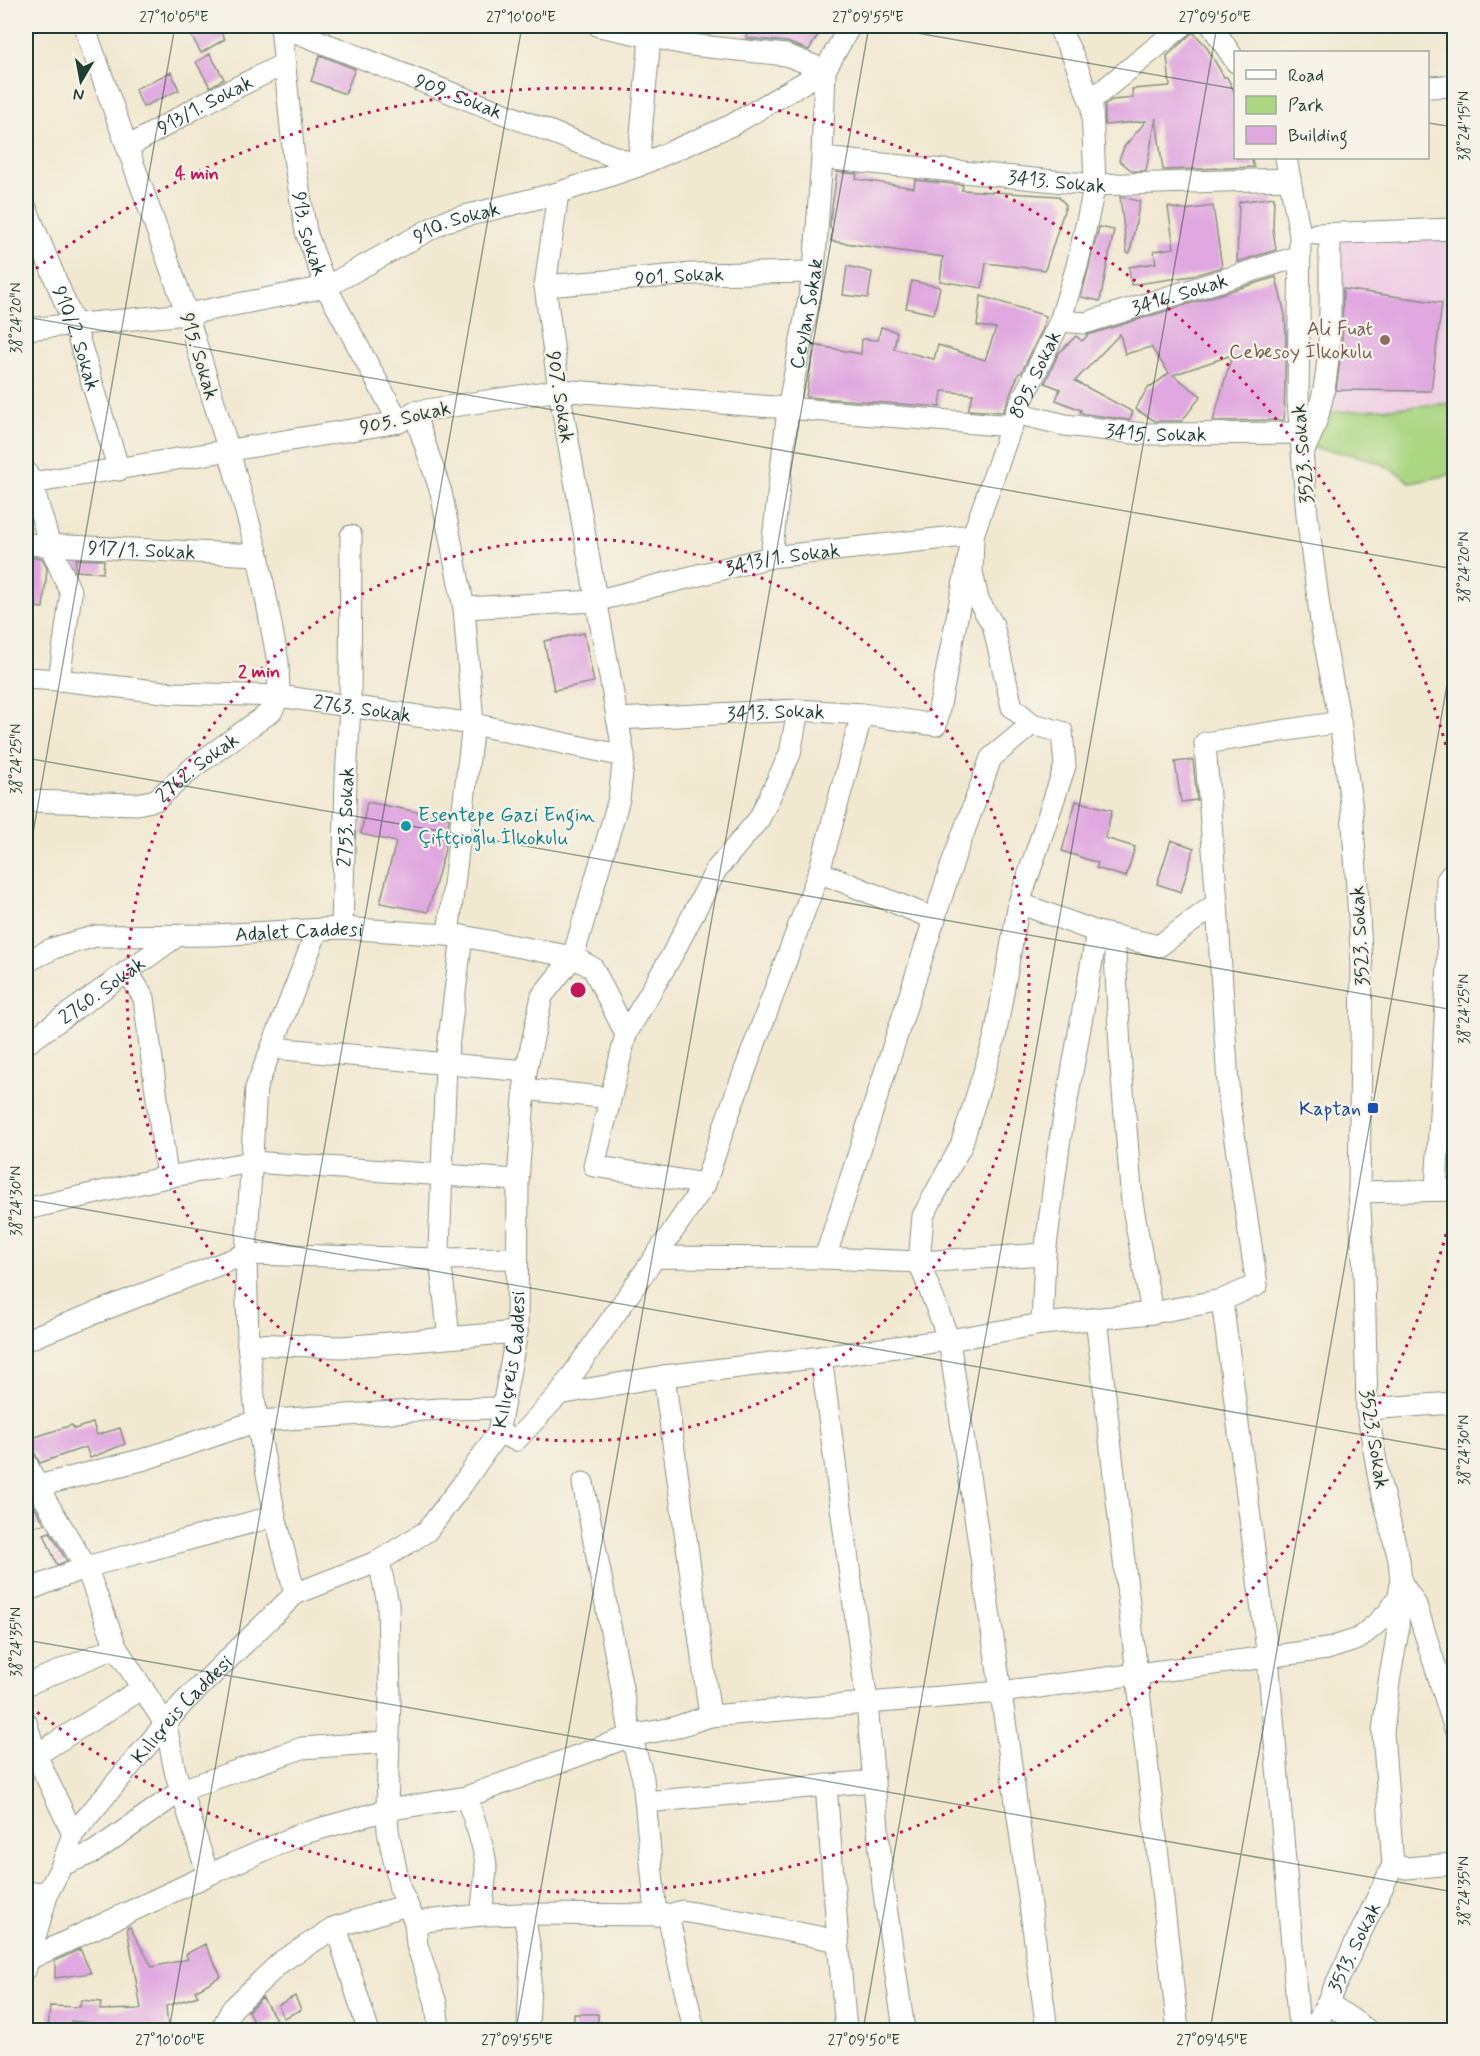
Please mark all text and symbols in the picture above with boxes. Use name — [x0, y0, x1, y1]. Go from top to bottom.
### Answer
text: 27°10'05"E — [139, 8, 209, 28]
text: 27°10'00"E — [486, 8, 556, 28]
text: 27°09'55"E — [832, 8, 904, 28]
text: 27°09'50"E — [1179, 8, 1251, 28]
north arrow — [51, 51, 111, 111]
legend — [1234, 51, 1429, 159]
text: Road — [1288, 64, 1324, 88]
street label: 909. Sokak — [411, 68, 506, 127]
street label: 913/1. Sokak — [153, 69, 258, 142]
text: N — [72, 83, 86, 106]
text: 38°24'15"N — [1455, 91, 1475, 161]
text: Park — [1288, 94, 1324, 118]
text: Building — [1288, 124, 1348, 150]
text: 4 min — [175, 162, 219, 186]
street label: 3413. Sokak — [1007, 164, 1106, 200]
street label: 913. Sokak — [285, 190, 333, 280]
street label: 910. Sokak — [409, 196, 503, 251]
street label: Ceylan Sokak — [784, 258, 830, 372]
street label: 901. Sokak — [634, 261, 724, 294]
street label: 3416. Sokak — [1128, 267, 1231, 323]
text: 38°24'20"N — [7, 282, 27, 354]
street label: 910/2. Sokak — [45, 282, 106, 394]
street label: 915. Sokak — [173, 310, 225, 403]
place label: Ali Fuat Cebesoy İlkokulu — [1229, 316, 1373, 366]
street label: 895. Sokak — [1003, 326, 1068, 423]
marker: Ali Fuat Cebesoy İlkokulu — [1378, 333, 1392, 347]
street label: 907. Sokak — [539, 349, 580, 445]
street label: 905. Sokak — [357, 395, 454, 442]
street label: 3523. Sokak — [1286, 402, 1321, 505]
street label: 3415. Sokak — [1104, 418, 1207, 449]
text: 38°24'20"N — [1455, 531, 1475, 603]
street label: 917/1. Sokak — [87, 535, 196, 567]
street label: 3413/1. Sokak — [723, 538, 842, 583]
text: 2 min — [238, 660, 280, 684]
street label: 2763. Sokak — [311, 689, 413, 730]
street label: 3413. Sokak — [726, 698, 826, 729]
text: 38°24'25"N — [7, 724, 27, 794]
street label: 2762. Sokak — [150, 727, 245, 809]
street label: 2753. Sokak — [332, 766, 362, 868]
place label: Esentepe Gazi Engin Çiftçioğlu İlkokulu — [418, 802, 595, 852]
marker: Esentepe Gazi Engin Çiftçioğlu İlkokulu — [399, 819, 413, 833]
street label: 3523. Sokak — [1344, 885, 1377, 987]
street label: Adalet Caddesi — [234, 916, 364, 949]
street label: 2760. Sokak — [54, 951, 151, 1031]
text: 38°24'25"N — [1455, 974, 1475, 1044]
centre of rings — [568, 980, 588, 1000]
place label: Kaptan — [1299, 1096, 1361, 1123]
marker: Kaptan — [1366, 1101, 1380, 1115]
text: 38°24'30"N — [7, 1166, 27, 1236]
street label: Kılıçreis Caddesi — [487, 1291, 532, 1431]
street label: 3523. Sokak — [1352, 1387, 1395, 1491]
text: 38°24'30"N — [1455, 1415, 1475, 1485]
text: 38°24'35"N — [7, 1607, 27, 1677]
street label: Kılıçreis Caddesi — [126, 1650, 239, 1770]
text: 38°24'35"N — [1455, 1856, 1475, 1926]
street label: 3513. Sokak — [1322, 1898, 1388, 1997]
text: 27°10'00"E — [135, 2031, 205, 2051]
text: 27°09'55"E — [481, 2031, 553, 2051]
text: 27°09'50"E — [828, 2031, 900, 2051]
text: 27°09'45"E — [1176, 2031, 1248, 2051]

